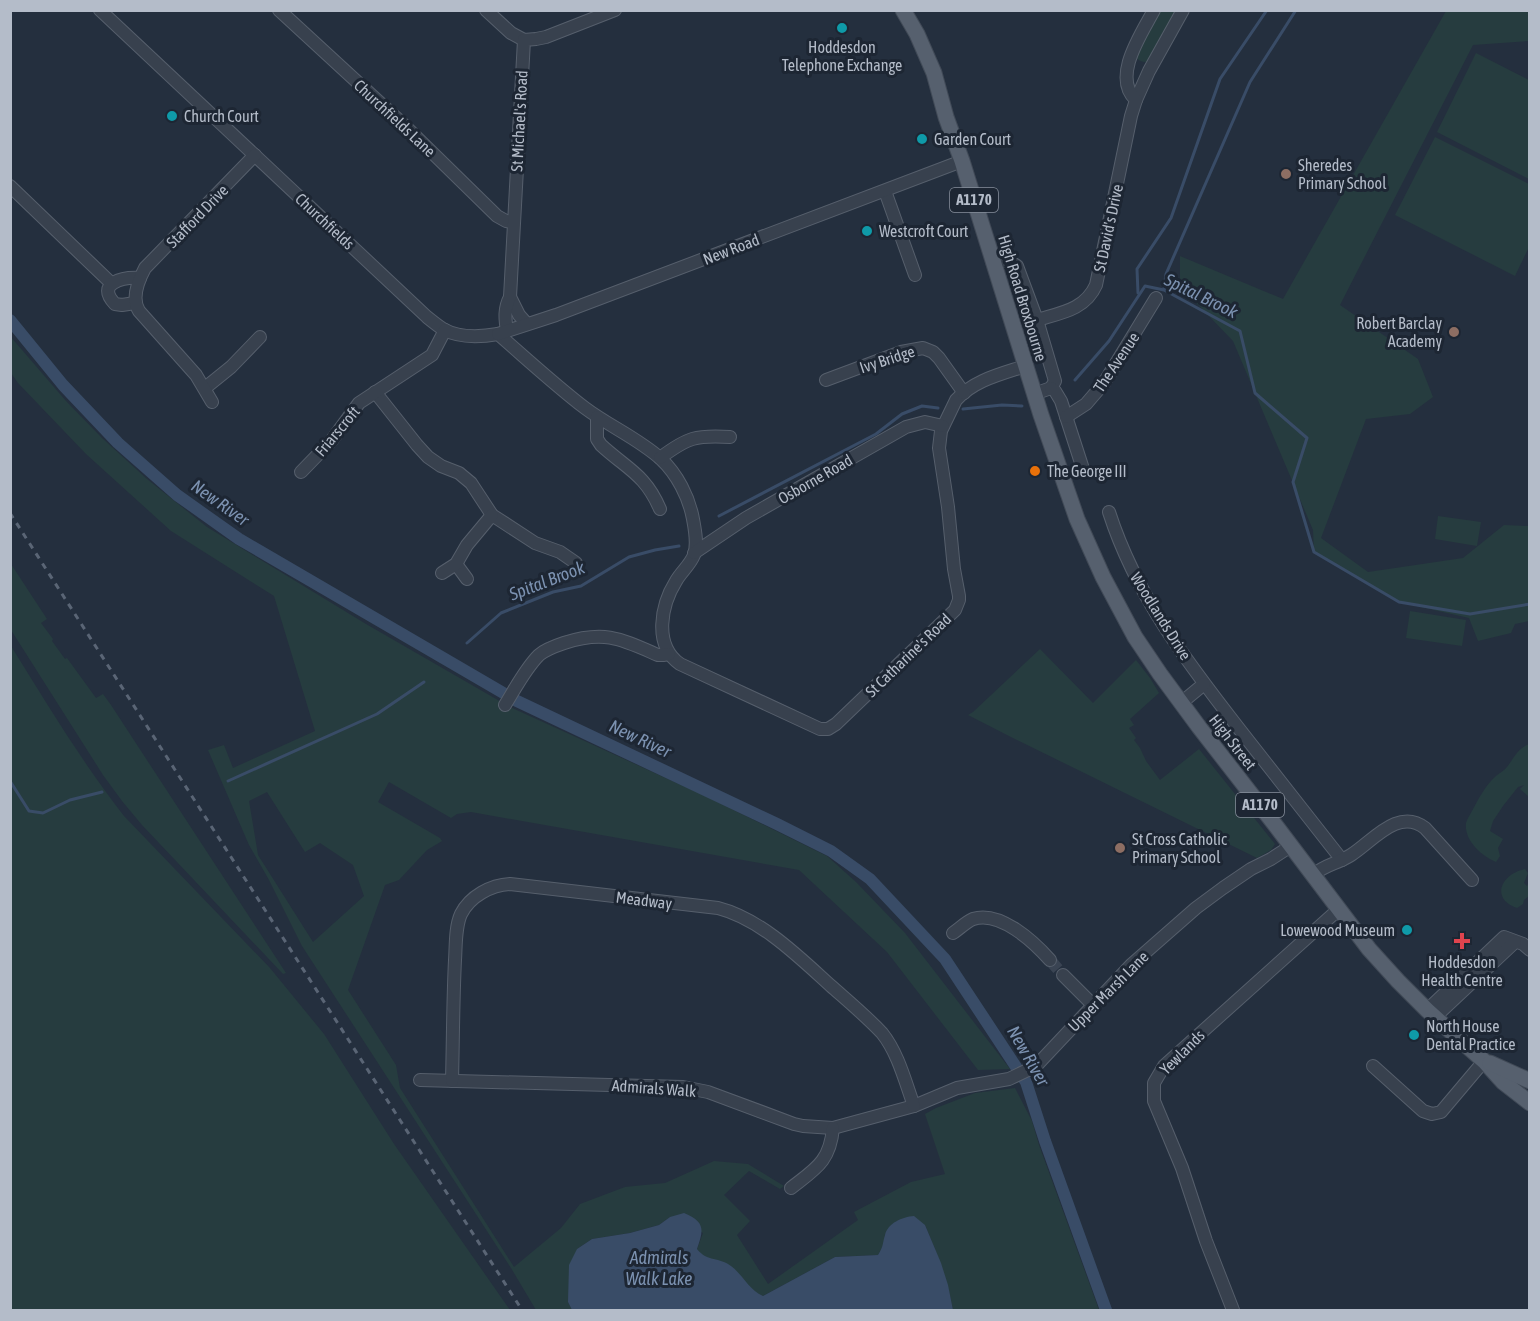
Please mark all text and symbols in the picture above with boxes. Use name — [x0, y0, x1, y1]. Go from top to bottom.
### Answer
marker: Hoddesdon Telephone Exchange — [835, 21, 849, 35]
place label: Hoddesdon Telephone Exchange — [782, 38, 902, 75]
street label: St Michael's Road — [507, 70, 531, 172]
street label: Churchfields Lane — [351, 76, 439, 160]
place label: Church Court — [184, 107, 259, 125]
marker: Church Court — [165, 109, 179, 123]
place label: Garden Court — [934, 130, 1011, 148]
marker: Garden Court — [915, 132, 929, 146]
place label: Sheredes Primary School — [1298, 156, 1387, 193]
marker: Sheredes Primary School — [1279, 167, 1293, 181]
street label: Stafford Drive — [163, 181, 231, 251]
street label: St David's Drive — [1090, 182, 1126, 274]
road number: A1170 — [950, 188, 998, 212]
street label: Churchfields — [292, 189, 358, 253]
place label: Westcroft Court — [879, 222, 969, 240]
marker: Westcroft Court — [860, 224, 874, 238]
street label: New Road — [700, 230, 762, 268]
street label: High Road Broxbourne — [994, 233, 1051, 364]
water label: Spital Brook — [1160, 268, 1242, 323]
place label: Robert Barclay Academy — [1356, 314, 1442, 351]
marker: Robert Barclay Academy — [1447, 325, 1461, 339]
street label: The Avenue — [1089, 329, 1143, 395]
street label: Ivy Bridge — [857, 342, 917, 377]
street label: Friarscroft — [311, 402, 363, 460]
street label: Osborne Road — [775, 451, 855, 507]
place label: The George III — [1047, 462, 1127, 481]
marker: The George III — [1028, 464, 1042, 478]
water label: New River — [187, 475, 254, 530]
water label: Spital Brook — [505, 556, 588, 605]
street label: Woodlands Drive — [1127, 569, 1195, 663]
street label: St Catharine's Road — [861, 610, 955, 700]
street label: High Street — [1205, 711, 1260, 774]
water label: New River — [606, 715, 675, 762]
road number: A1170 — [1236, 793, 1284, 817]
place label: St Cross Catholic Primary School — [1132, 830, 1227, 867]
marker: St Cross Catholic Primary School — [1113, 841, 1127, 855]
street label: Meadway — [615, 888, 674, 913]
place label: Lowewood Museum — [1280, 921, 1395, 939]
marker: Lowewood Museum — [1400, 923, 1414, 937]
marker: Hoddesdon Health Centre — [1453, 932, 1471, 950]
street label: Upper Marsh Lane — [1064, 947, 1153, 1036]
place label: Hoddesdon Health Centre — [1421, 953, 1503, 989]
place label: North House Dental Practice — [1426, 1017, 1516, 1053]
water label: New River — [1003, 1022, 1054, 1090]
street label: Yewlands — [1156, 1026, 1208, 1078]
marker: North House Dental Practice — [1407, 1028, 1421, 1042]
street label: Admirals Walk — [611, 1076, 697, 1100]
water label: Admirals Walk Lake — [625, 1247, 693, 1289]

